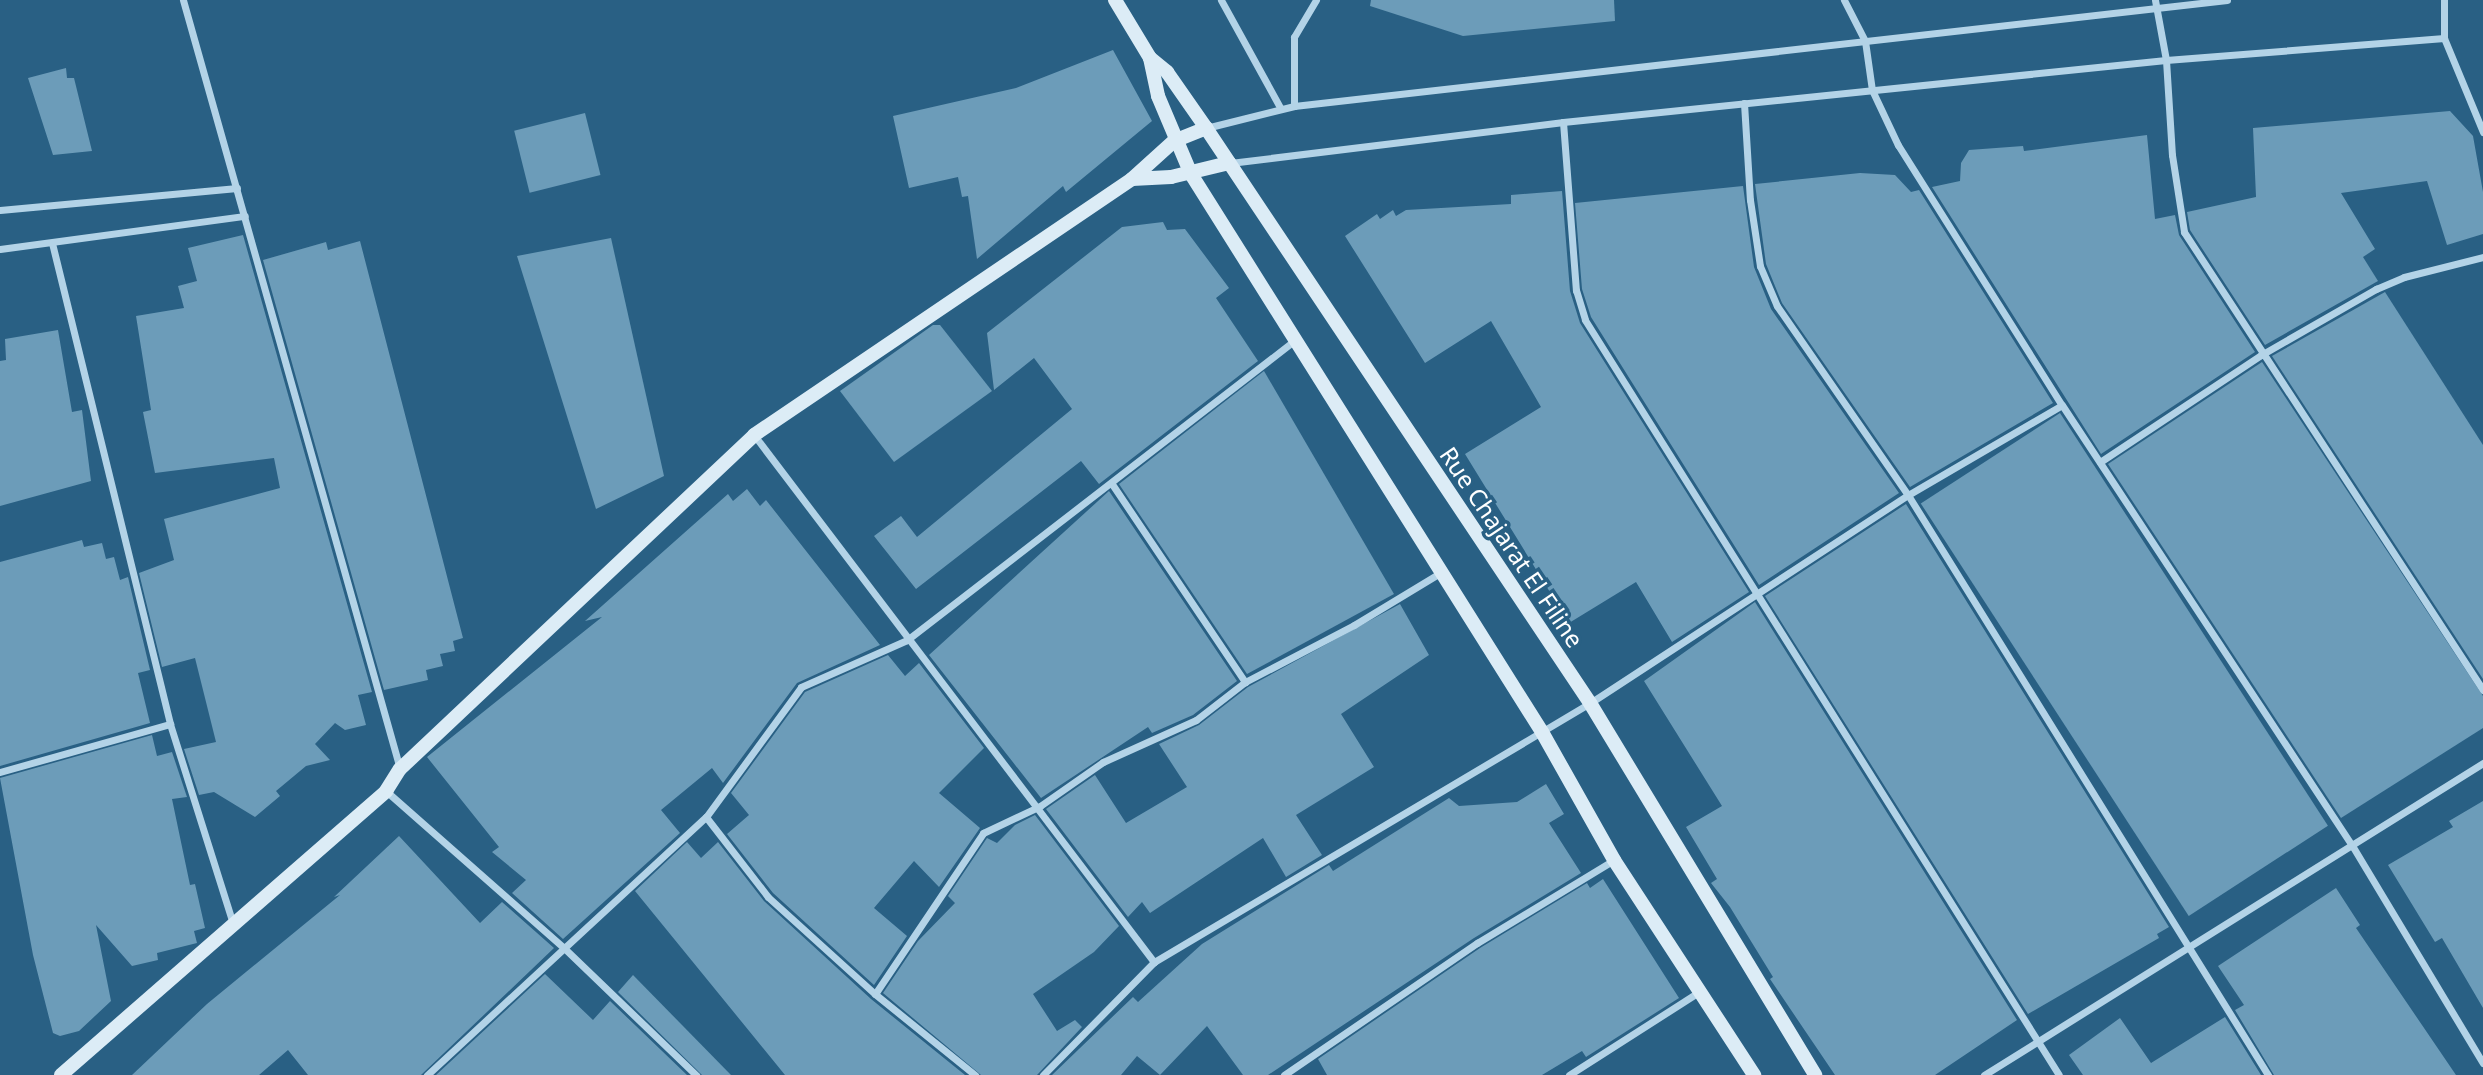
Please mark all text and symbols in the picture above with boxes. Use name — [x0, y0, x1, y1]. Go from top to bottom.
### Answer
street label: Rue Chajarat El Filine — [1434, 441, 1590, 653]

